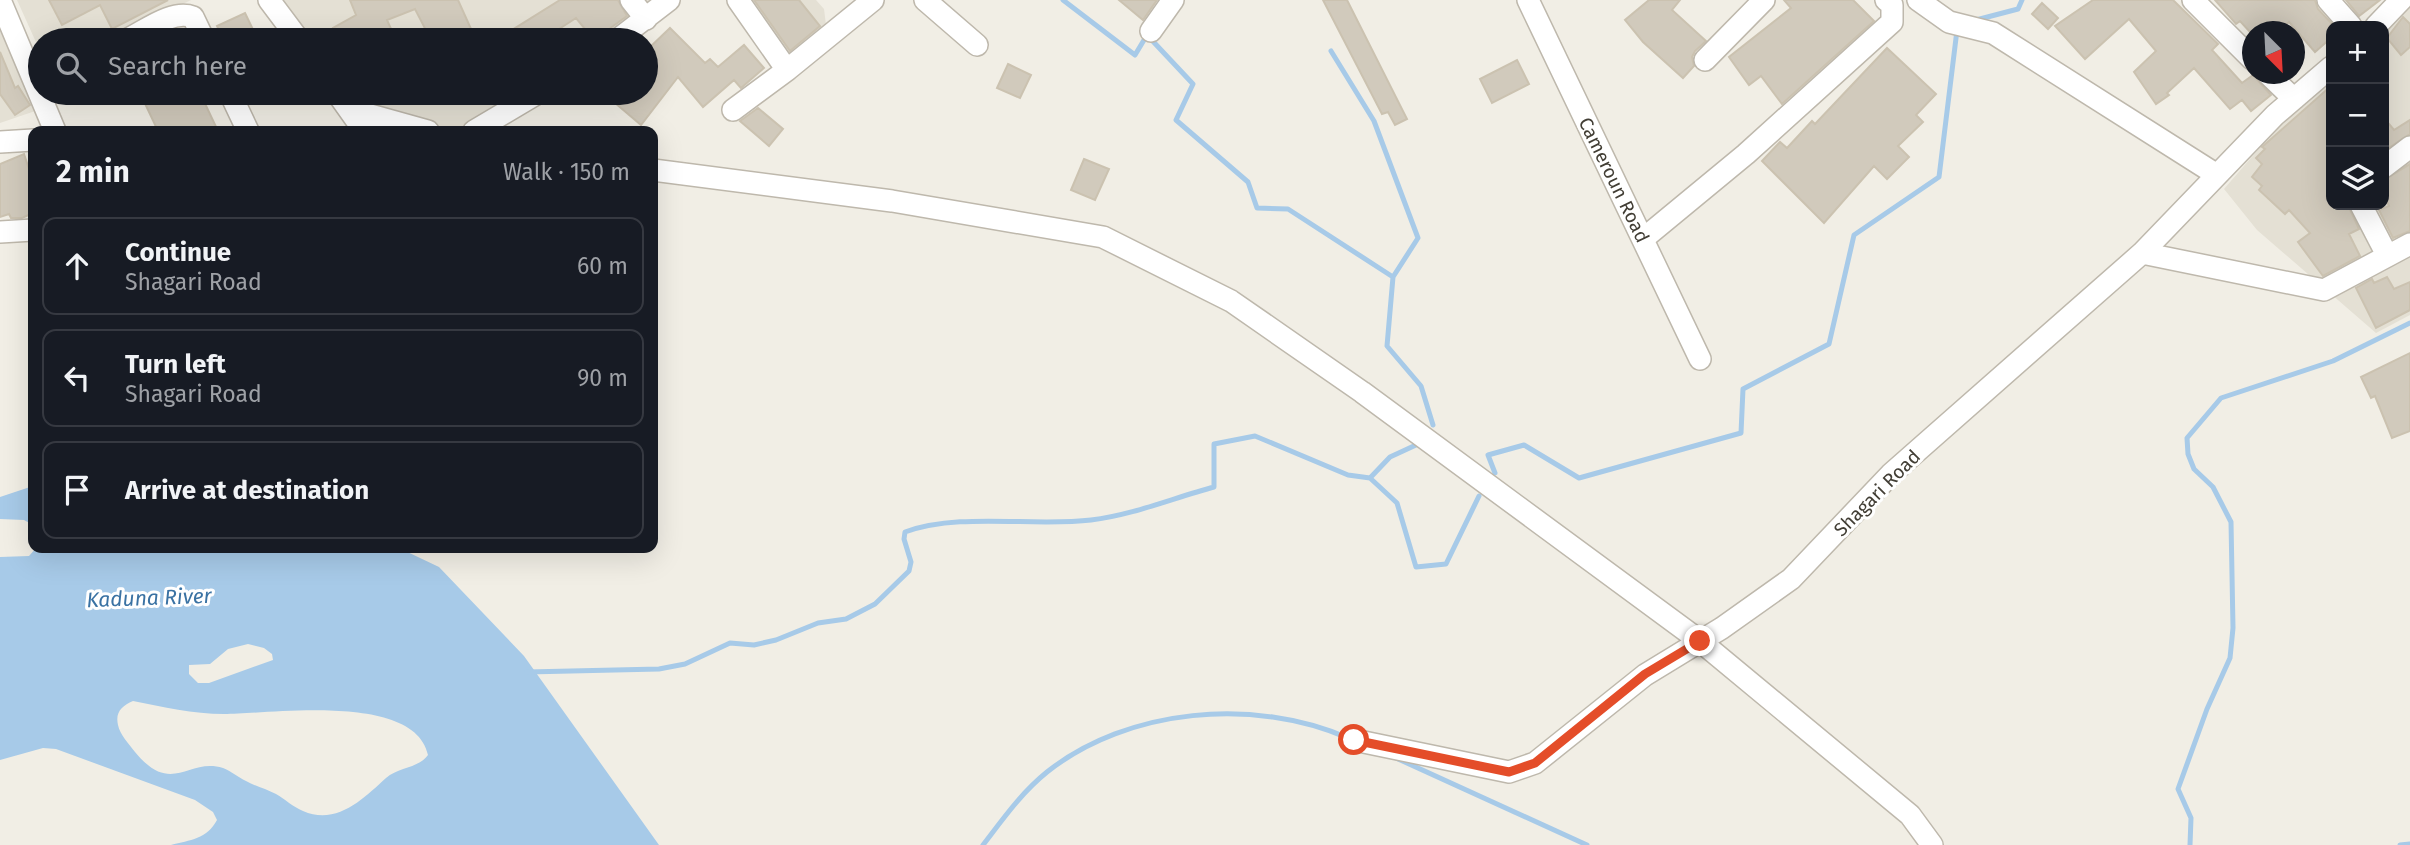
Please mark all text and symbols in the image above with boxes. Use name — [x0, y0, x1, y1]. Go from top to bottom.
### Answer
north arrow — [2242, 21, 2305, 84]
map controls — [2326, 21, 2389, 210]
button: + — [2326, 21, 2389, 84]
search box — [28, 28, 658, 105]
icon: search — [52, 48, 90, 86]
text: Search here — [108, 51, 247, 82]
button: − — [2326, 84, 2389, 147]
street label: Cameroun Road — [1574, 114, 1654, 246]
button: layers — [2326, 147, 2389, 210]
text: 2 min — [56, 154, 130, 190]
text: Walk · 150 m — [503, 158, 630, 186]
text: Continue — [125, 237, 231, 268]
icon: ahead — [58, 247, 96, 285]
text: 60 m — [577, 252, 628, 280]
text: Shagari Road — [125, 268, 262, 296]
text: Turn left — [125, 349, 226, 380]
icon: left — [58, 359, 96, 397]
text: 90 m — [577, 364, 628, 392]
text: Shagari Road — [125, 380, 262, 408]
street label: Shagari Road — [1829, 445, 1925, 541]
icon: arrive — [58, 471, 96, 509]
text: Arrive at destination — [125, 475, 369, 506]
water label: Kaduna River — [86, 583, 213, 613]
route end — [1684, 625, 1715, 656]
route start — [1338, 724, 1369, 755]

